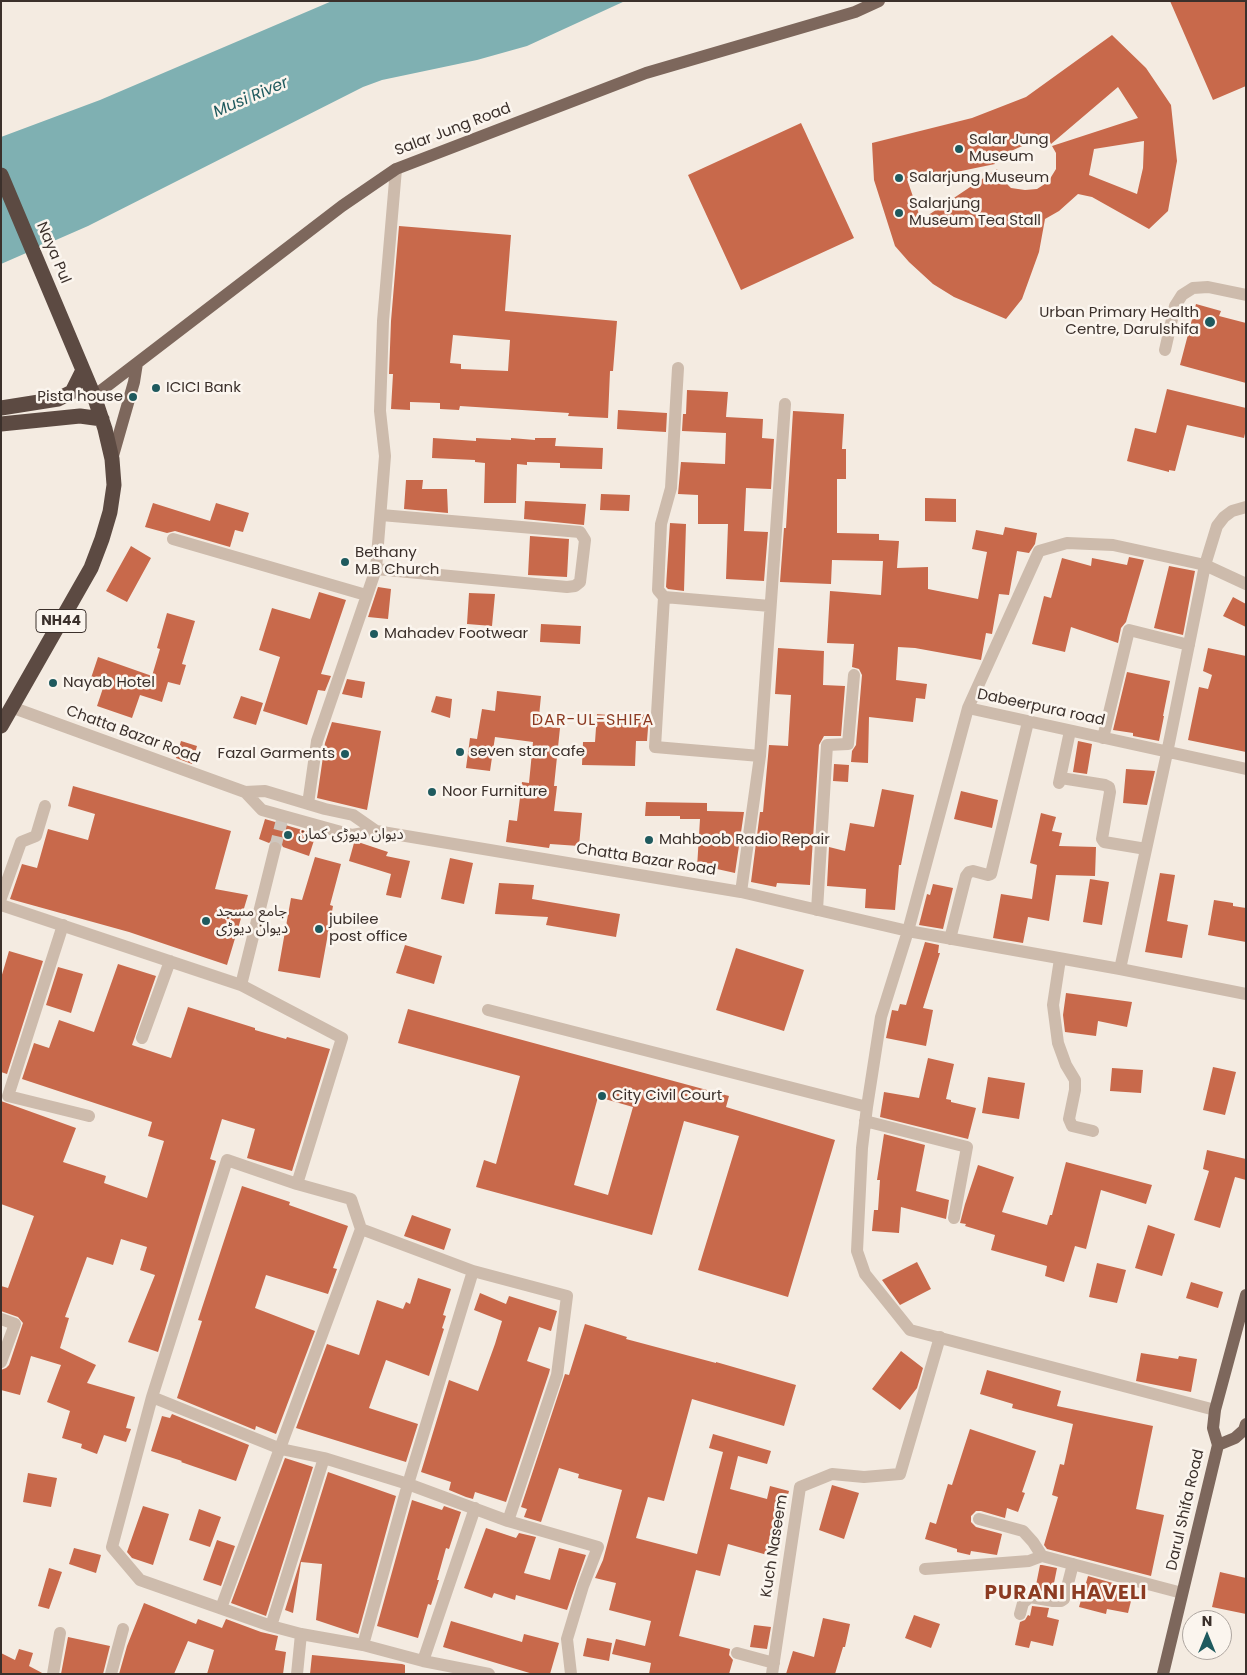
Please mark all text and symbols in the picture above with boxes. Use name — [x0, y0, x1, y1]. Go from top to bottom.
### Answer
water label: Musi River — [211, 74, 291, 122]
street label: Salar Jung Road — [393, 100, 513, 160]
place label: Salar Jung Museum — [969, 131, 1049, 166]
marker: Salar Jung Museum — [953, 143, 965, 155]
place label: Salarjung Museum — [909, 169, 1049, 187]
marker: Salarjung Museum — [893, 172, 905, 184]
place label: Salarjung Museum Tea Stall — [909, 195, 1041, 230]
marker: Salarjung Museum Tea Stall — [893, 207, 905, 219]
street label: Naya Pul — [32, 219, 74, 287]
place label: Urban Primary Health Centre, Darulshifa — [1039, 304, 1199, 339]
marker: Urban Primary Health Centre, Darulshifa — [1203, 315, 1217, 329]
place label: ICICI Bank — [166, 379, 241, 397]
marker: ICICI Bank — [150, 382, 162, 394]
place label: Pista house — [37, 388, 123, 406]
marker: Pista house — [127, 391, 139, 403]
place label: Bethany M.B Church — [355, 544, 439, 579]
marker: Bethany M.B Church — [339, 556, 351, 568]
road number: NH44 — [36, 610, 86, 632]
place label: Mahadev Footwear — [384, 625, 528, 643]
marker: Mahadev Footwear — [368, 628, 380, 640]
place label: Nayab Hotel — [63, 674, 155, 692]
marker: Nayab Hotel — [47, 677, 59, 689]
street label: Dabeerpura road — [976, 686, 1106, 730]
street label: Chatta Bazar Road — [64, 702, 202, 768]
district label: DAR-UL-SHIFA — [530, 711, 656, 731]
place label: seven star cafe — [470, 743, 585, 761]
place label: Fazal Garments — [218, 745, 335, 763]
marker: seven star cafe — [454, 746, 466, 758]
marker: Fazal Garments — [339, 748, 351, 760]
place label: Noor Furniture — [442, 783, 547, 801]
marker: Noor Furniture — [426, 786, 438, 798]
place label: دیوان دیوڑی کمان — [298, 826, 404, 844]
marker: دیوان دیوڑی کمان — [282, 829, 294, 841]
place label: Mahboob Radio Repair — [659, 831, 830, 849]
marker: Mahboob Radio Repair — [643, 834, 655, 846]
street label: Chatta Bazar Road — [575, 840, 717, 880]
place label: جامع مسجد دیوان دیوڑی — [216, 903, 288, 938]
place label: jubilee post office — [329, 911, 408, 946]
marker: جامع مسجد دیوان دیوڑی — [200, 915, 212, 927]
marker: jubilee post office — [313, 923, 325, 935]
place label: City Civil Court — [612, 1087, 722, 1105]
marker: City Civil Court — [596, 1090, 608, 1102]
street label: Darul Shifa Road — [1163, 1448, 1209, 1572]
street label: Kuch Naseem — [758, 1493, 792, 1599]
district label: PURANI HAVELI — [983, 1582, 1149, 1606]
north arrow — [1182, 1610, 1232, 1660]
text: N — [1202, 1611, 1212, 1631]

